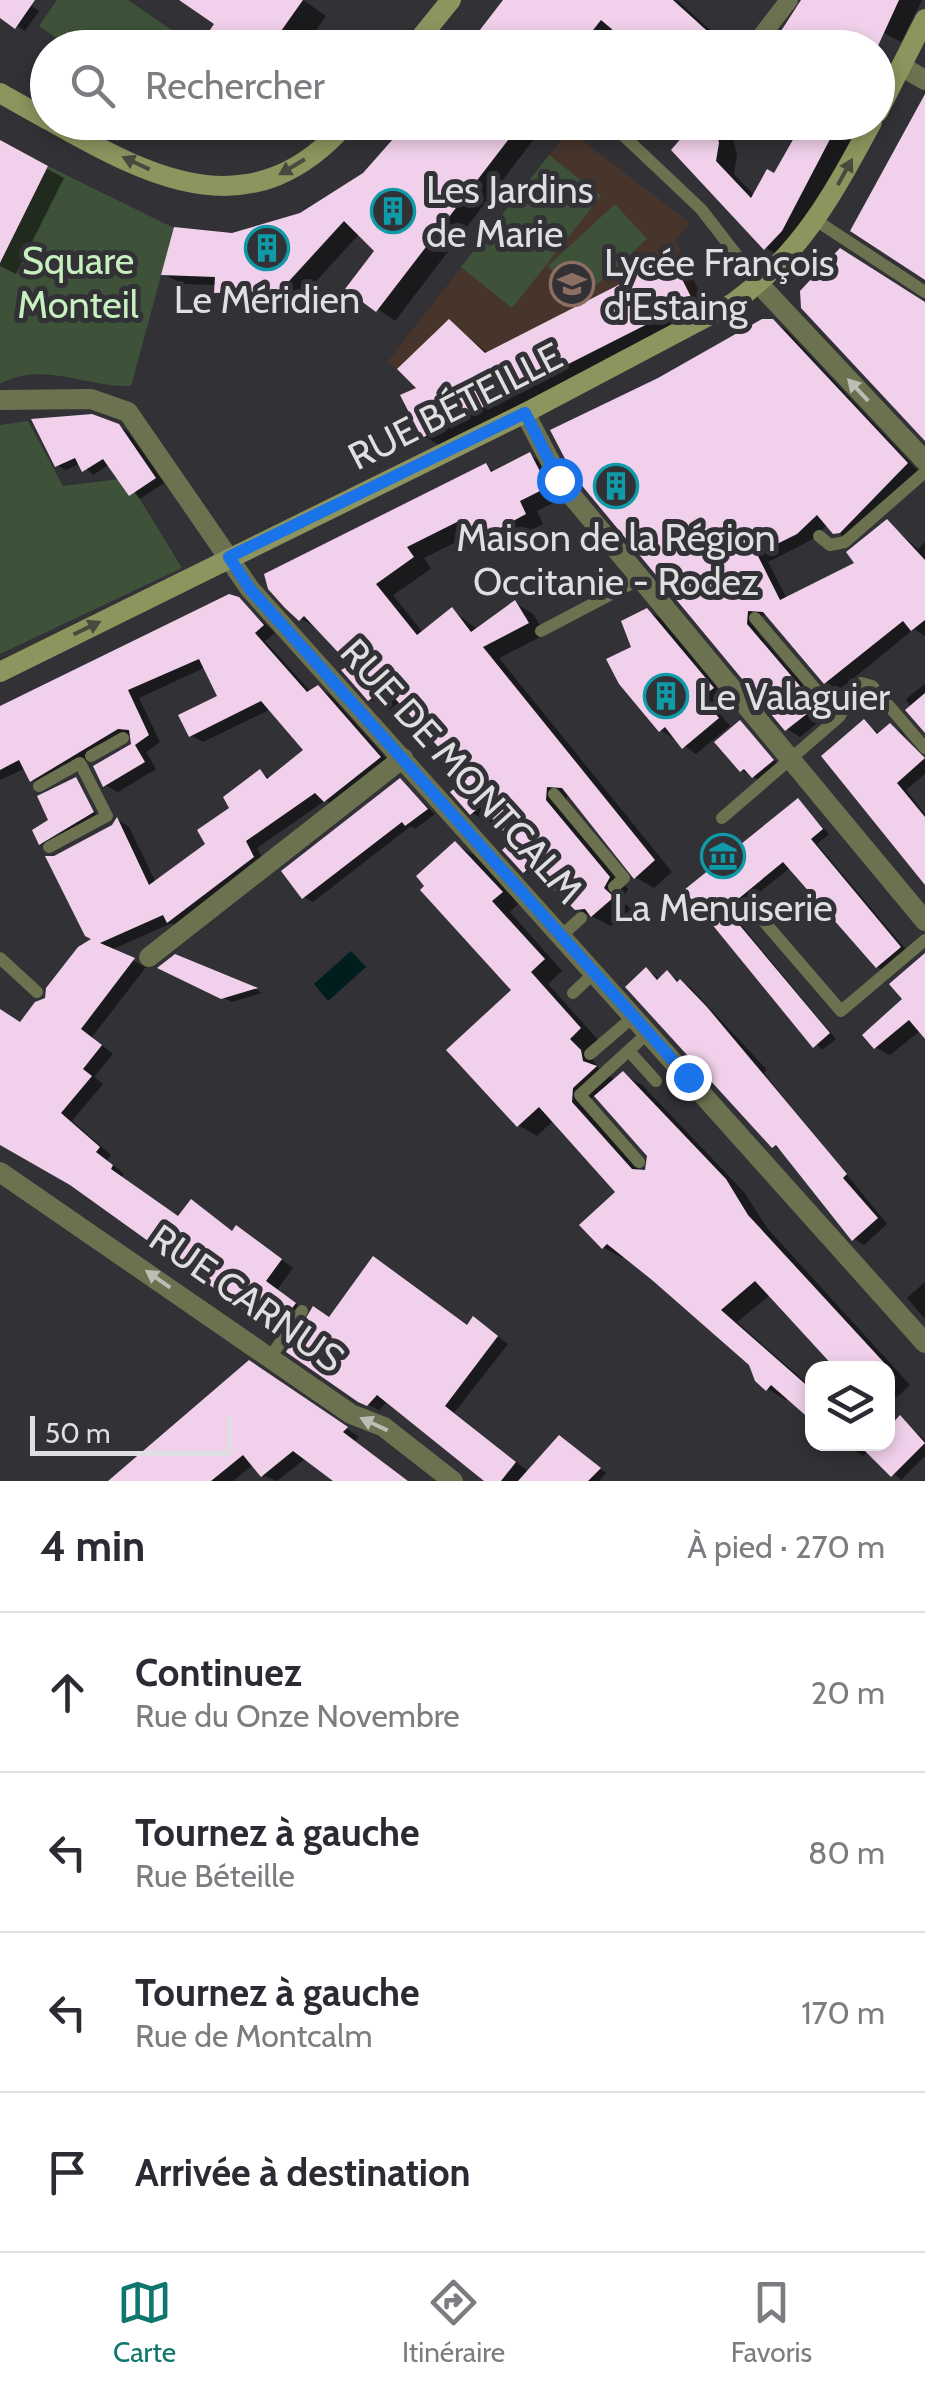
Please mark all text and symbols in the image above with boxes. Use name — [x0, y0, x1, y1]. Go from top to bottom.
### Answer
search box — [30, 30, 895, 140]
icon: search — [65, 58, 120, 113]
text: Rechercher — [145, 62, 325, 109]
one-way arrow — [121, 155, 150, 172]
one-way arrow — [837, 157, 854, 186]
one-way arrow — [278, 158, 306, 175]
place label: Les Jardins de Marie — [426, 166, 594, 257]
building icon: Les Jardins de Marie — [370, 188, 416, 234]
building icon: Le Méridien — [244, 225, 290, 271]
park label: Square Monteil — [17, 237, 139, 328]
place label: Lycée François d'Estaing — [604, 239, 835, 330]
school or university icon: Lycée François d'Estaing — [549, 261, 595, 307]
place label: Le Méridien — [174, 276, 360, 323]
street label: RUE BÉTEILLE — [340, 332, 570, 480]
one-way arrow — [847, 378, 870, 402]
route start — [537, 458, 583, 504]
building icon: Maison de la Région Occitanie - Rodez — [593, 463, 639, 509]
place label: Maison de la Région Occitanie - Rodez — [456, 514, 776, 605]
one-way arrow — [73, 620, 102, 637]
street label: RUE DE MONTCALM — [331, 629, 593, 913]
building icon: Le Valaguier — [643, 673, 689, 719]
place label: Le Valaguier — [698, 673, 890, 720]
museum icon: La Menuiserie — [700, 833, 746, 879]
place label: La Menuiserie — [613, 884, 833, 931]
route end — [666, 1055, 712, 1101]
street label: RUE CARNUS — [141, 1214, 353, 1382]
one-way arrow — [144, 1270, 171, 1289]
map controls — [805, 1361, 895, 1451]
button: layers — [805, 1361, 895, 1451]
scale bar — [30, 1411, 232, 1456]
text: 50 m — [45, 1416, 111, 1450]
one-way arrow — [359, 1416, 388, 1433]
text: 4 min — [40, 1520, 145, 1572]
text: À pied · 270 m — [687, 1527, 885, 1566]
text: Continuez — [135, 1649, 302, 1696]
icon: ahead — [40, 1665, 95, 1720]
text: 20 m — [811, 1673, 885, 1712]
text: Rue du Onze Novembre — [135, 1696, 460, 1735]
text: Tournez à gauche — [135, 1809, 420, 1856]
icon: left — [40, 1825, 95, 1880]
text: 80 m — [808, 1833, 885, 1872]
text: Rue Béteille — [135, 1856, 295, 1895]
text: Tournez à gauche — [135, 1969, 420, 2016]
icon: left — [40, 1985, 95, 2040]
text: 170 m — [801, 1993, 885, 2032]
text: Rue de Montcalm — [135, 2016, 373, 2055]
icon: arrive — [40, 2145, 95, 2200]
text: Arrivée à destination — [135, 2149, 471, 2196]
tab: Carte — [113, 2275, 176, 2369]
tab: Itinéraire — [402, 2275, 505, 2369]
tab: Favoris — [731, 2275, 812, 2369]

